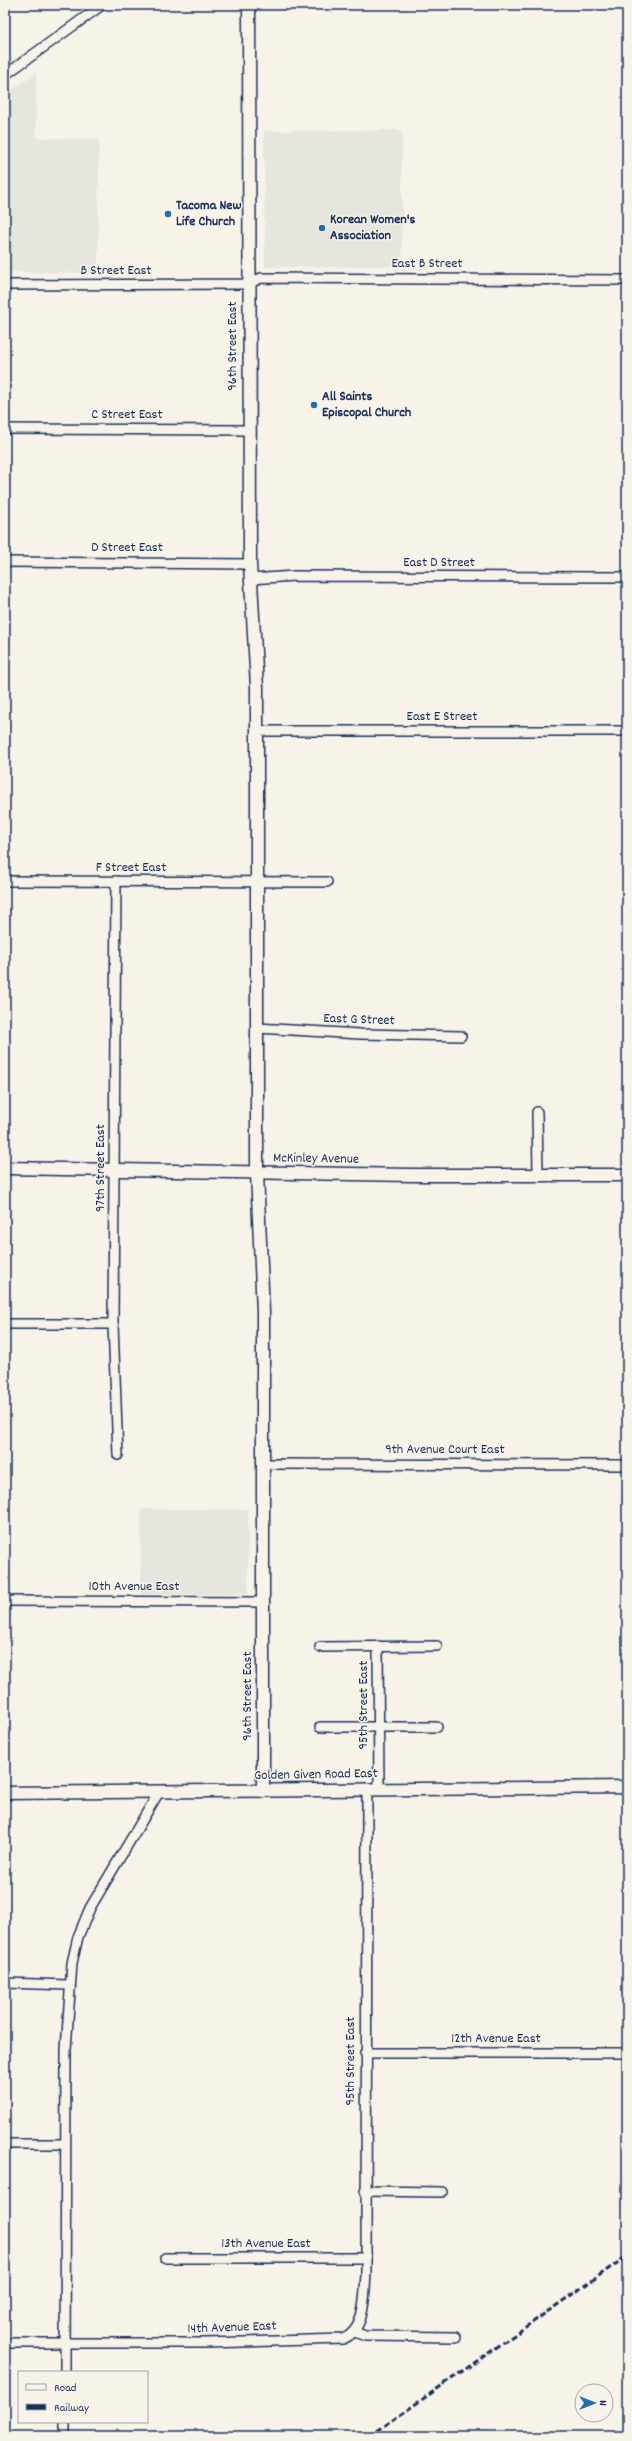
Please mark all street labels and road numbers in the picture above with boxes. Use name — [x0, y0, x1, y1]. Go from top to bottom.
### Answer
street label: East B Street — [391, 254, 463, 274]
street label: B Street East — [80, 261, 152, 281]
street label: 96th Street East — [223, 301, 243, 391]
street label: C Street East — [91, 405, 163, 425]
street label: D Street East — [91, 538, 163, 558]
street label: East D Street — [403, 553, 475, 573]
street label: East E Street — [407, 707, 477, 727]
street label: F Street East — [96, 858, 166, 878]
street label: East G Street — [323, 1009, 395, 1031]
street label: 97th Street East — [91, 1124, 111, 1212]
street label: McKinley Avenue — [273, 1148, 359, 1170]
street label: 9th Avenue Court East — [385, 1440, 505, 1460]
street label: 10th Avenue East — [89, 1577, 179, 1597]
street label: 96th Street East — [238, 1651, 258, 1741]
street label: 95th Street East — [354, 1661, 374, 1749]
street label: Golden Given Road East — [254, 1764, 378, 1786]
street label: 95th Street East — [341, 2017, 361, 2105]
street label: 12th Avenue East — [451, 2029, 541, 2049]
street label: 13th Avenue East — [221, 2234, 311, 2254]
street label: 14th Avenue East — [187, 2316, 277, 2340]

